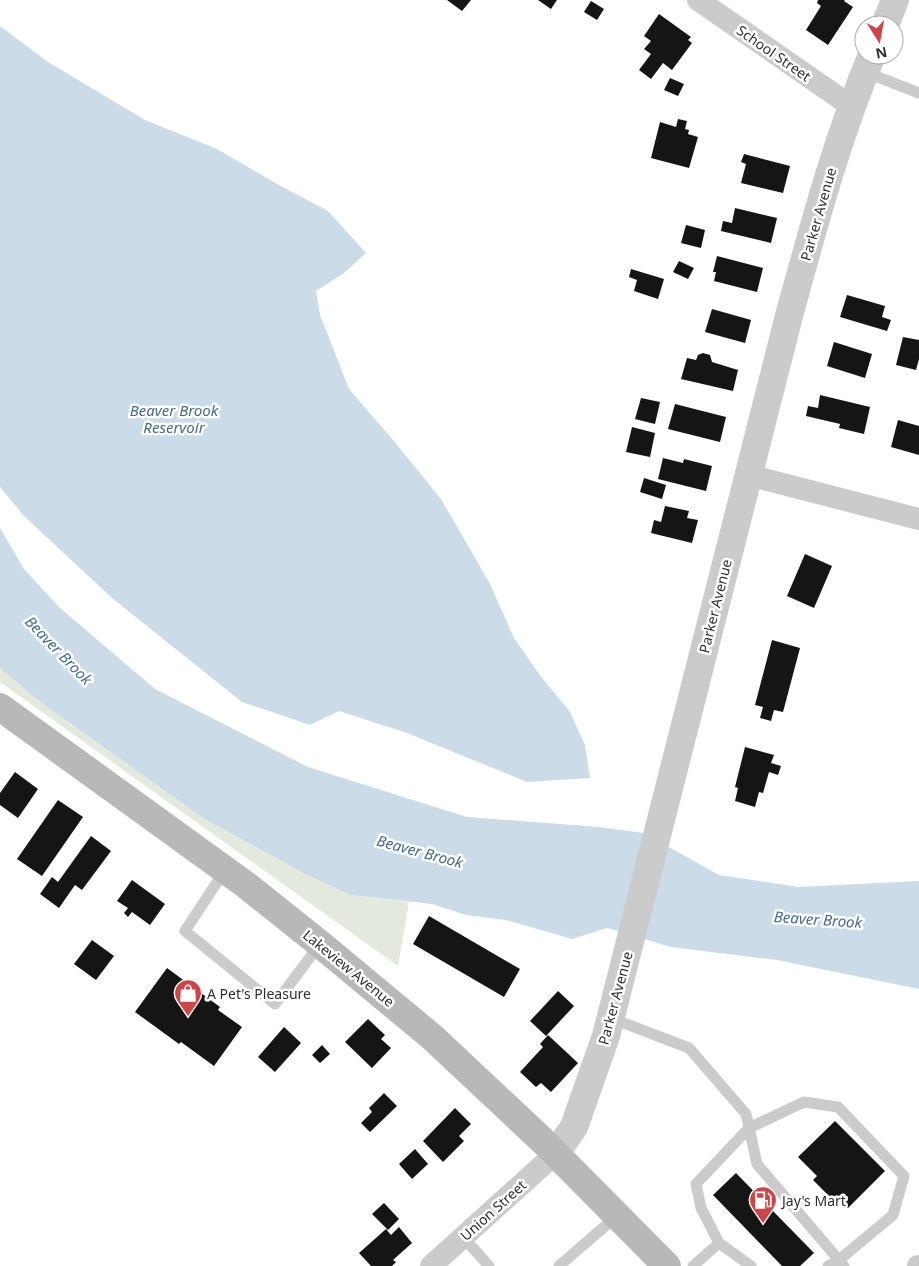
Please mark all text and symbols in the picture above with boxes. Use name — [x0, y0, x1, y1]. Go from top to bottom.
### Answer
north arrow — [854, 15, 904, 65]
street label: School Street — [733, 20, 815, 86]
text: N — [874, 43, 889, 64]
street label: Parker Avenue — [796, 165, 840, 263]
water label: Beaver Brook Reservoir — [130, 400, 219, 437]
street label: Parker Avenue — [694, 557, 736, 655]
water label: Beaver Brook — [21, 611, 97, 689]
water label: Beaver Brook — [375, 830, 466, 872]
water label: Beaver Brook — [773, 906, 863, 932]
street label: Lakeview Avenue — [299, 925, 399, 1011]
street label: Parker Avenue — [593, 949, 637, 1047]
shop icon: A Pet's Pleasure — [173, 978, 203, 1017]
place label: A Pet's Pleasure — [207, 984, 311, 1003]
street label: Union Street — [456, 1175, 530, 1245]
fuel station icon: Jay's Mart — [748, 1185, 778, 1224]
place label: Jay's Mart — [780, 1191, 846, 1210]

